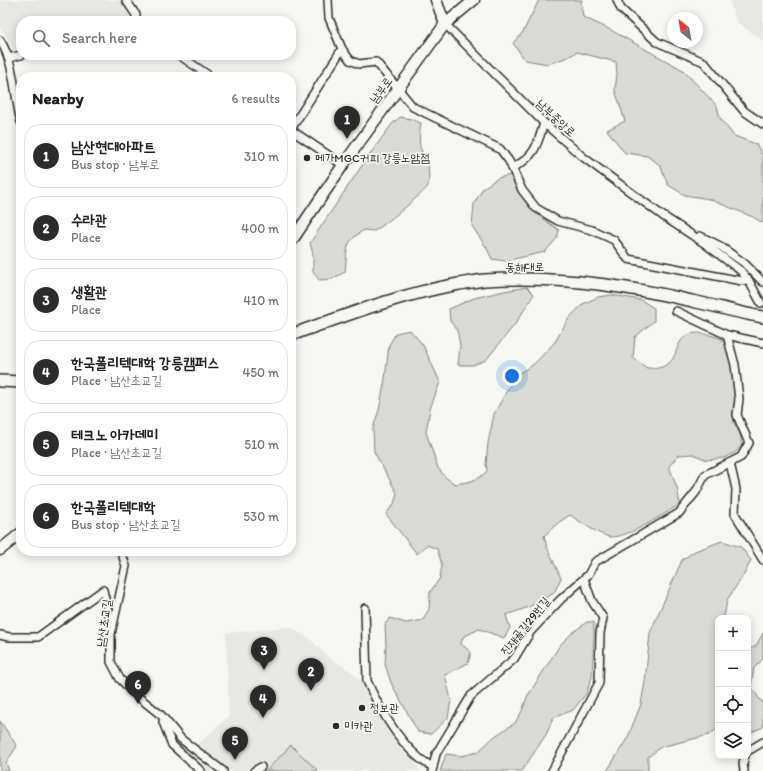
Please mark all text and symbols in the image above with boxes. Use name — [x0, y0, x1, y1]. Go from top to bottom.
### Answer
north arrow — [667, 12, 703, 48]
search box — [16, 16, 296, 60]
icon: search — [30, 27, 52, 49]
text: Search here — [62, 29, 137, 47]
street label: 남부로 — [367, 74, 395, 106]
text: Nearby — [32, 88, 84, 108]
text: 6 results — [232, 91, 280, 106]
street label: 남부중앙로 — [534, 96, 578, 140]
pin: 1 — [334, 106, 360, 139]
text: 남산현대아파트 — [71, 138, 156, 156]
text: 1 — [43, 149, 49, 164]
text: 310 m — [244, 149, 279, 164]
place label: 메가MGC커피 강릉노암점 — [315, 151, 430, 165]
marker: 메가MGC커피 강릉노암점 — [302, 153, 312, 163]
text: Bus stop · 남부로 — [71, 157, 160, 172]
text: 수라관 — [71, 211, 107, 229]
text: 2 — [43, 221, 49, 236]
text: 400 m — [241, 221, 279, 236]
text: Place — [71, 230, 101, 245]
street label: 동해대로 — [506, 260, 544, 274]
text: 생활관 — [71, 283, 107, 301]
text: 3 — [42, 293, 50, 308]
text: 410 m — [243, 293, 279, 308]
text: Place — [71, 302, 101, 317]
text: 한국폴리텍대학 강릉캠퍼스 — [71, 354, 219, 372]
text: 4 — [42, 365, 50, 380]
text: 450 m — [242, 365, 279, 380]
your location — [502, 366, 522, 386]
text: Place · 남산초교길 — [71, 373, 162, 388]
text: 테크노 아카데미 — [71, 426, 159, 444]
text: 5 — [43, 437, 49, 452]
text: 510 m — [244, 437, 279, 452]
text: Place · 남산초교길 — [71, 445, 162, 460]
text: 한국폴리텍대학 — [71, 498, 156, 516]
text: 6 — [43, 509, 49, 524]
text: 530 m — [243, 509, 279, 524]
text: Bus stop · 남산초교길 — [71, 517, 181, 532]
street label: 진재골길29번길 — [497, 594, 553, 658]
street label: 남산초교길 — [94, 598, 114, 648]
map controls — [715, 615, 751, 759]
button: + — [715, 615, 751, 651]
pin: 3 — [251, 637, 277, 670]
button: − — [715, 651, 751, 687]
pin: 2 — [298, 658, 324, 691]
pin: 6 — [125, 671, 151, 704]
pin: 4 — [250, 685, 276, 718]
button: locate — [715, 687, 751, 723]
place label: 정보관 — [370, 701, 399, 715]
marker: 정보관 — [357, 703, 367, 713]
place label: 미카관 — [344, 719, 373, 733]
marker: 미카관 — [331, 721, 341, 731]
button: layers — [715, 723, 751, 759]
pin: 5 — [222, 727, 248, 760]

